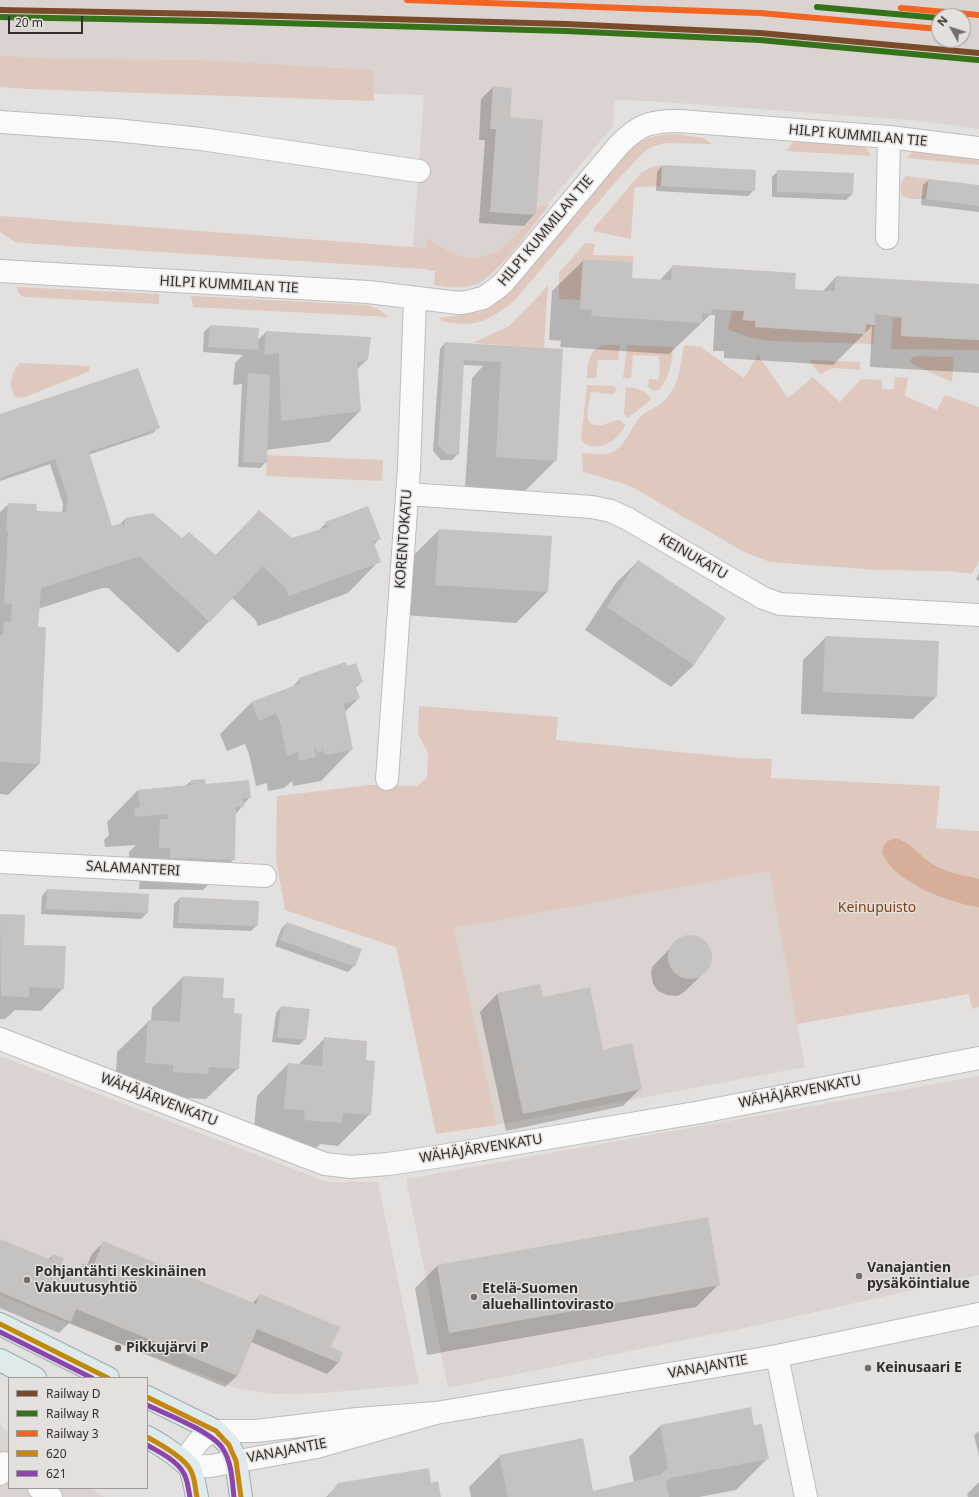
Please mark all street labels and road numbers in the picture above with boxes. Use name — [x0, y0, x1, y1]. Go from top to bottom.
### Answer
street label: HILPI KUMMILAN TIE — [788, 122, 928, 150]
street label: HILPI KUMMILAN TIE — [495, 172, 597, 290]
street label: HILPI KUMMILAN TIE — [159, 273, 299, 297]
street label: KORENTOKATU — [392, 489, 416, 589]
street label: KEINUKATU — [656, 531, 730, 583]
street label: SALAMANTERI — [86, 858, 180, 880]
street label: WÄHÄJÄRVENKATU — [98, 1070, 220, 1130]
street label: WÄHÄJÄRVENKATU — [737, 1072, 863, 1112]
street label: WÄHÄJÄRVENKATU — [418, 1131, 544, 1167]
street label: VANAJANTIE — [667, 1352, 749, 1382]
street label: VANAJANTIE — [246, 1435, 328, 1467]

